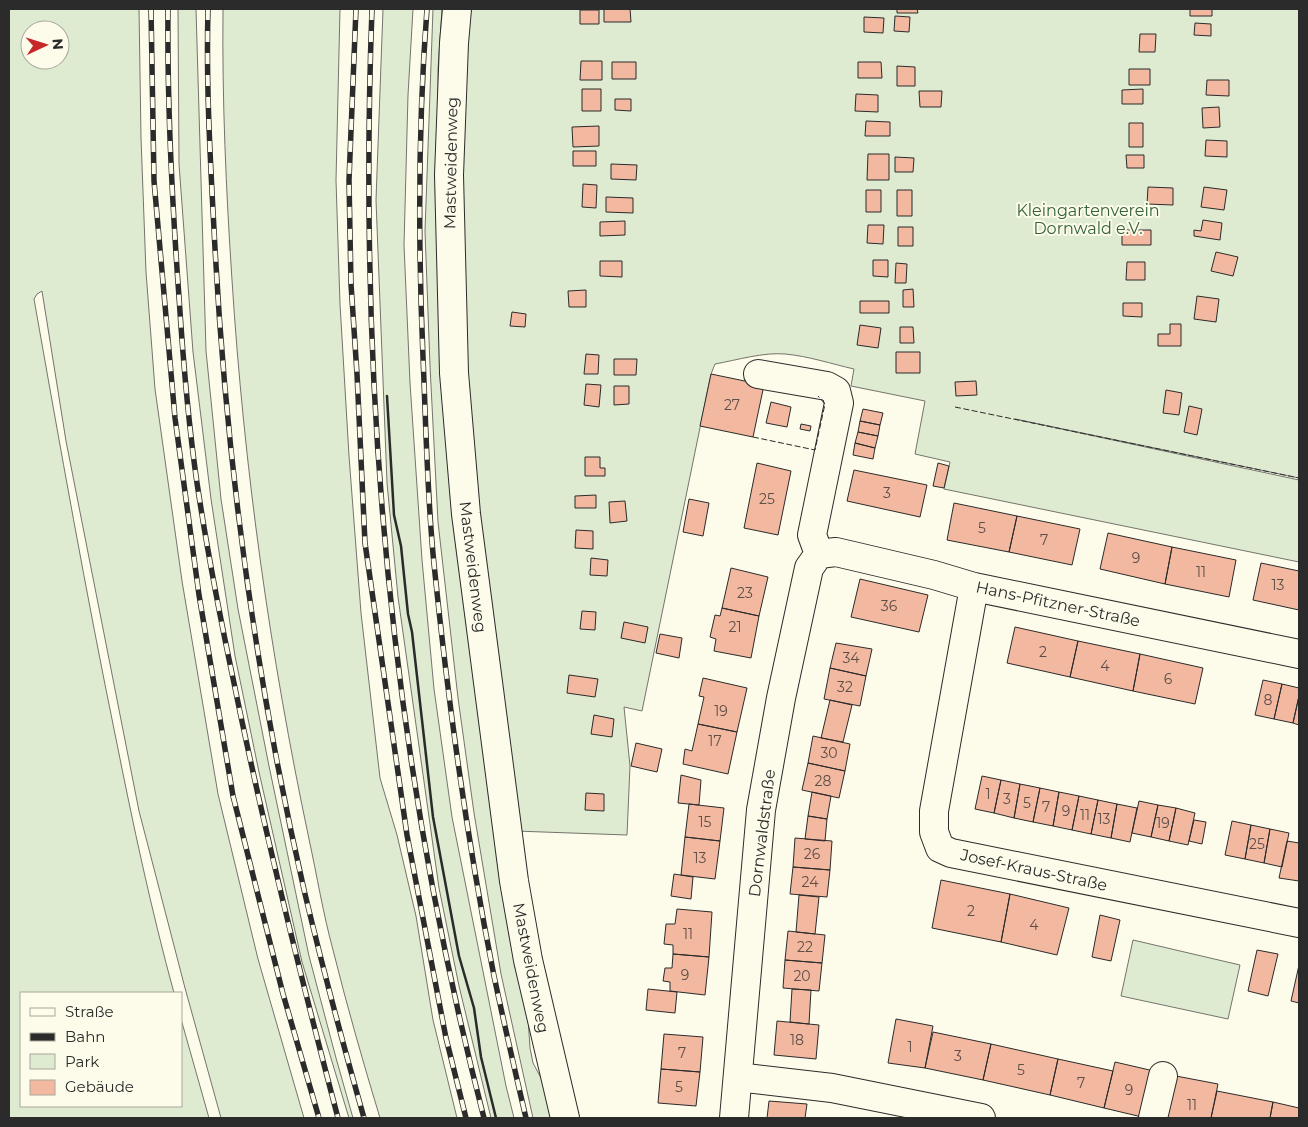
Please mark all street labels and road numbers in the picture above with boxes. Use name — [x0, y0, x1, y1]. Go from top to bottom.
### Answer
street label: Mastweidenweg — [440, 97, 462, 229]
street label: Mastweidenweg — [456, 500, 490, 634]
street label: Hans-Pfitzner-Straße — [974, 577, 1142, 631]
street label: Dornwaldstraße — [745, 768, 779, 898]
street label: Josef-Kraus-Straße — [958, 845, 1109, 895]
street label: Mastweidenweg — [509, 901, 553, 1035]

